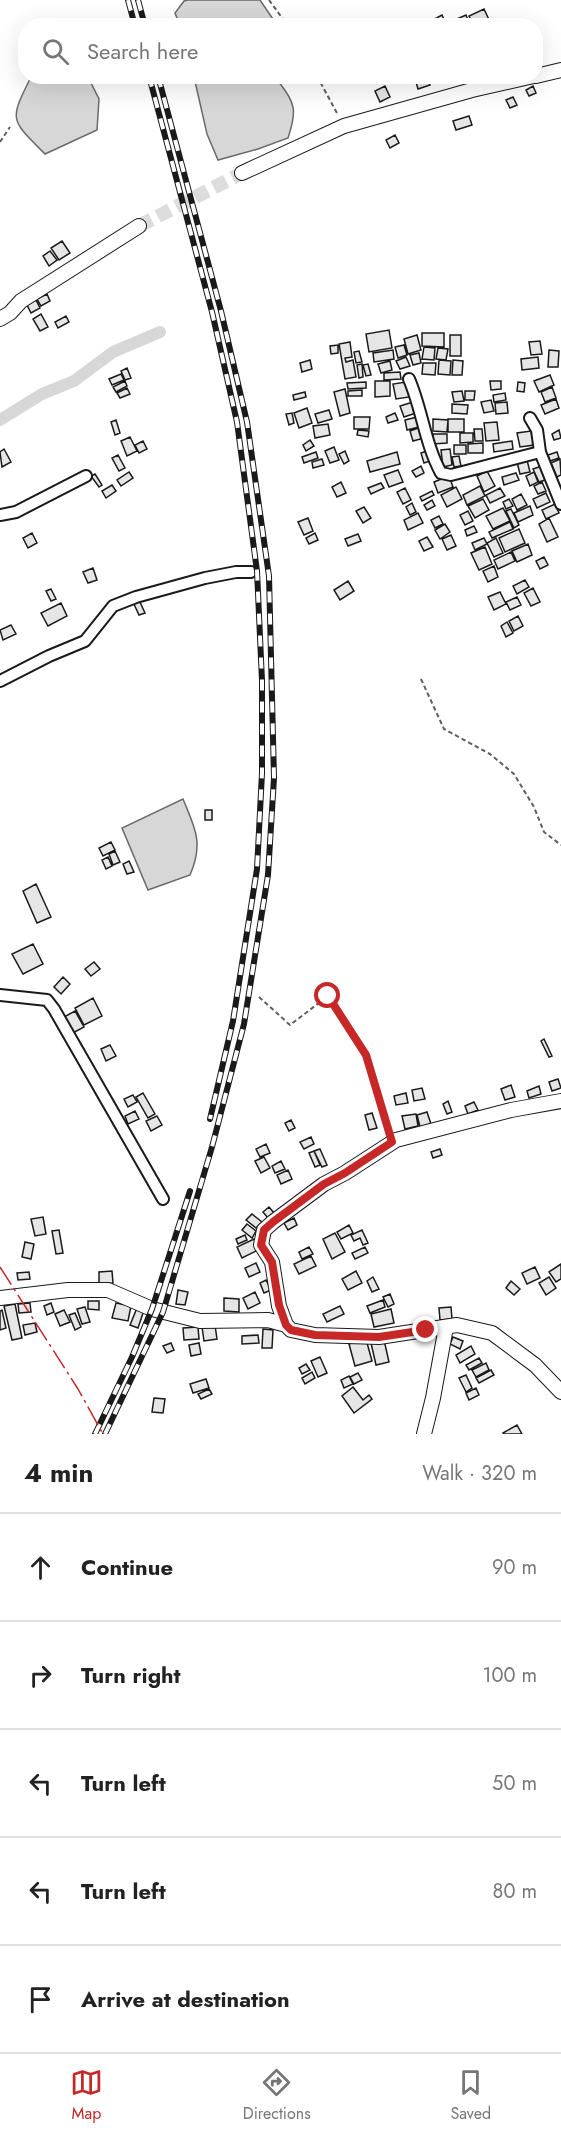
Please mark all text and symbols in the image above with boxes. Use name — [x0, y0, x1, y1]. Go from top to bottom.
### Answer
search box — [18, 18, 543, 84]
icon: search — [39, 35, 72, 68]
text: Search here — [87, 35, 198, 67]
route start — [314, 982, 340, 1008]
route end — [412, 1316, 438, 1342]
text: 4 min — [24, 1454, 93, 1492]
text: Walk · 320 m — [422, 1459, 537, 1488]
icon: ahead — [24, 1551, 57, 1584]
text: Continue — [81, 1551, 173, 1583]
text: 90 m — [492, 1553, 537, 1582]
icon: right — [24, 1659, 57, 1692]
text: Turn right — [81, 1659, 181, 1691]
text: 100 m — [482, 1661, 537, 1690]
icon: left — [24, 1767, 57, 1800]
text: Turn left — [81, 1767, 166, 1799]
text: 50 m — [492, 1769, 537, 1798]
icon: left — [24, 1875, 57, 1908]
text: Turn left — [81, 1875, 166, 1907]
text: 80 m — [492, 1877, 537, 1906]
icon: arrive — [24, 1983, 57, 2016]
text: Arrive at destination — [81, 1983, 290, 2015]
tab: Map — [70, 2066, 103, 2125]
tab: Directions — [243, 2066, 311, 2125]
tab: Saved — [450, 2066, 491, 2125]

